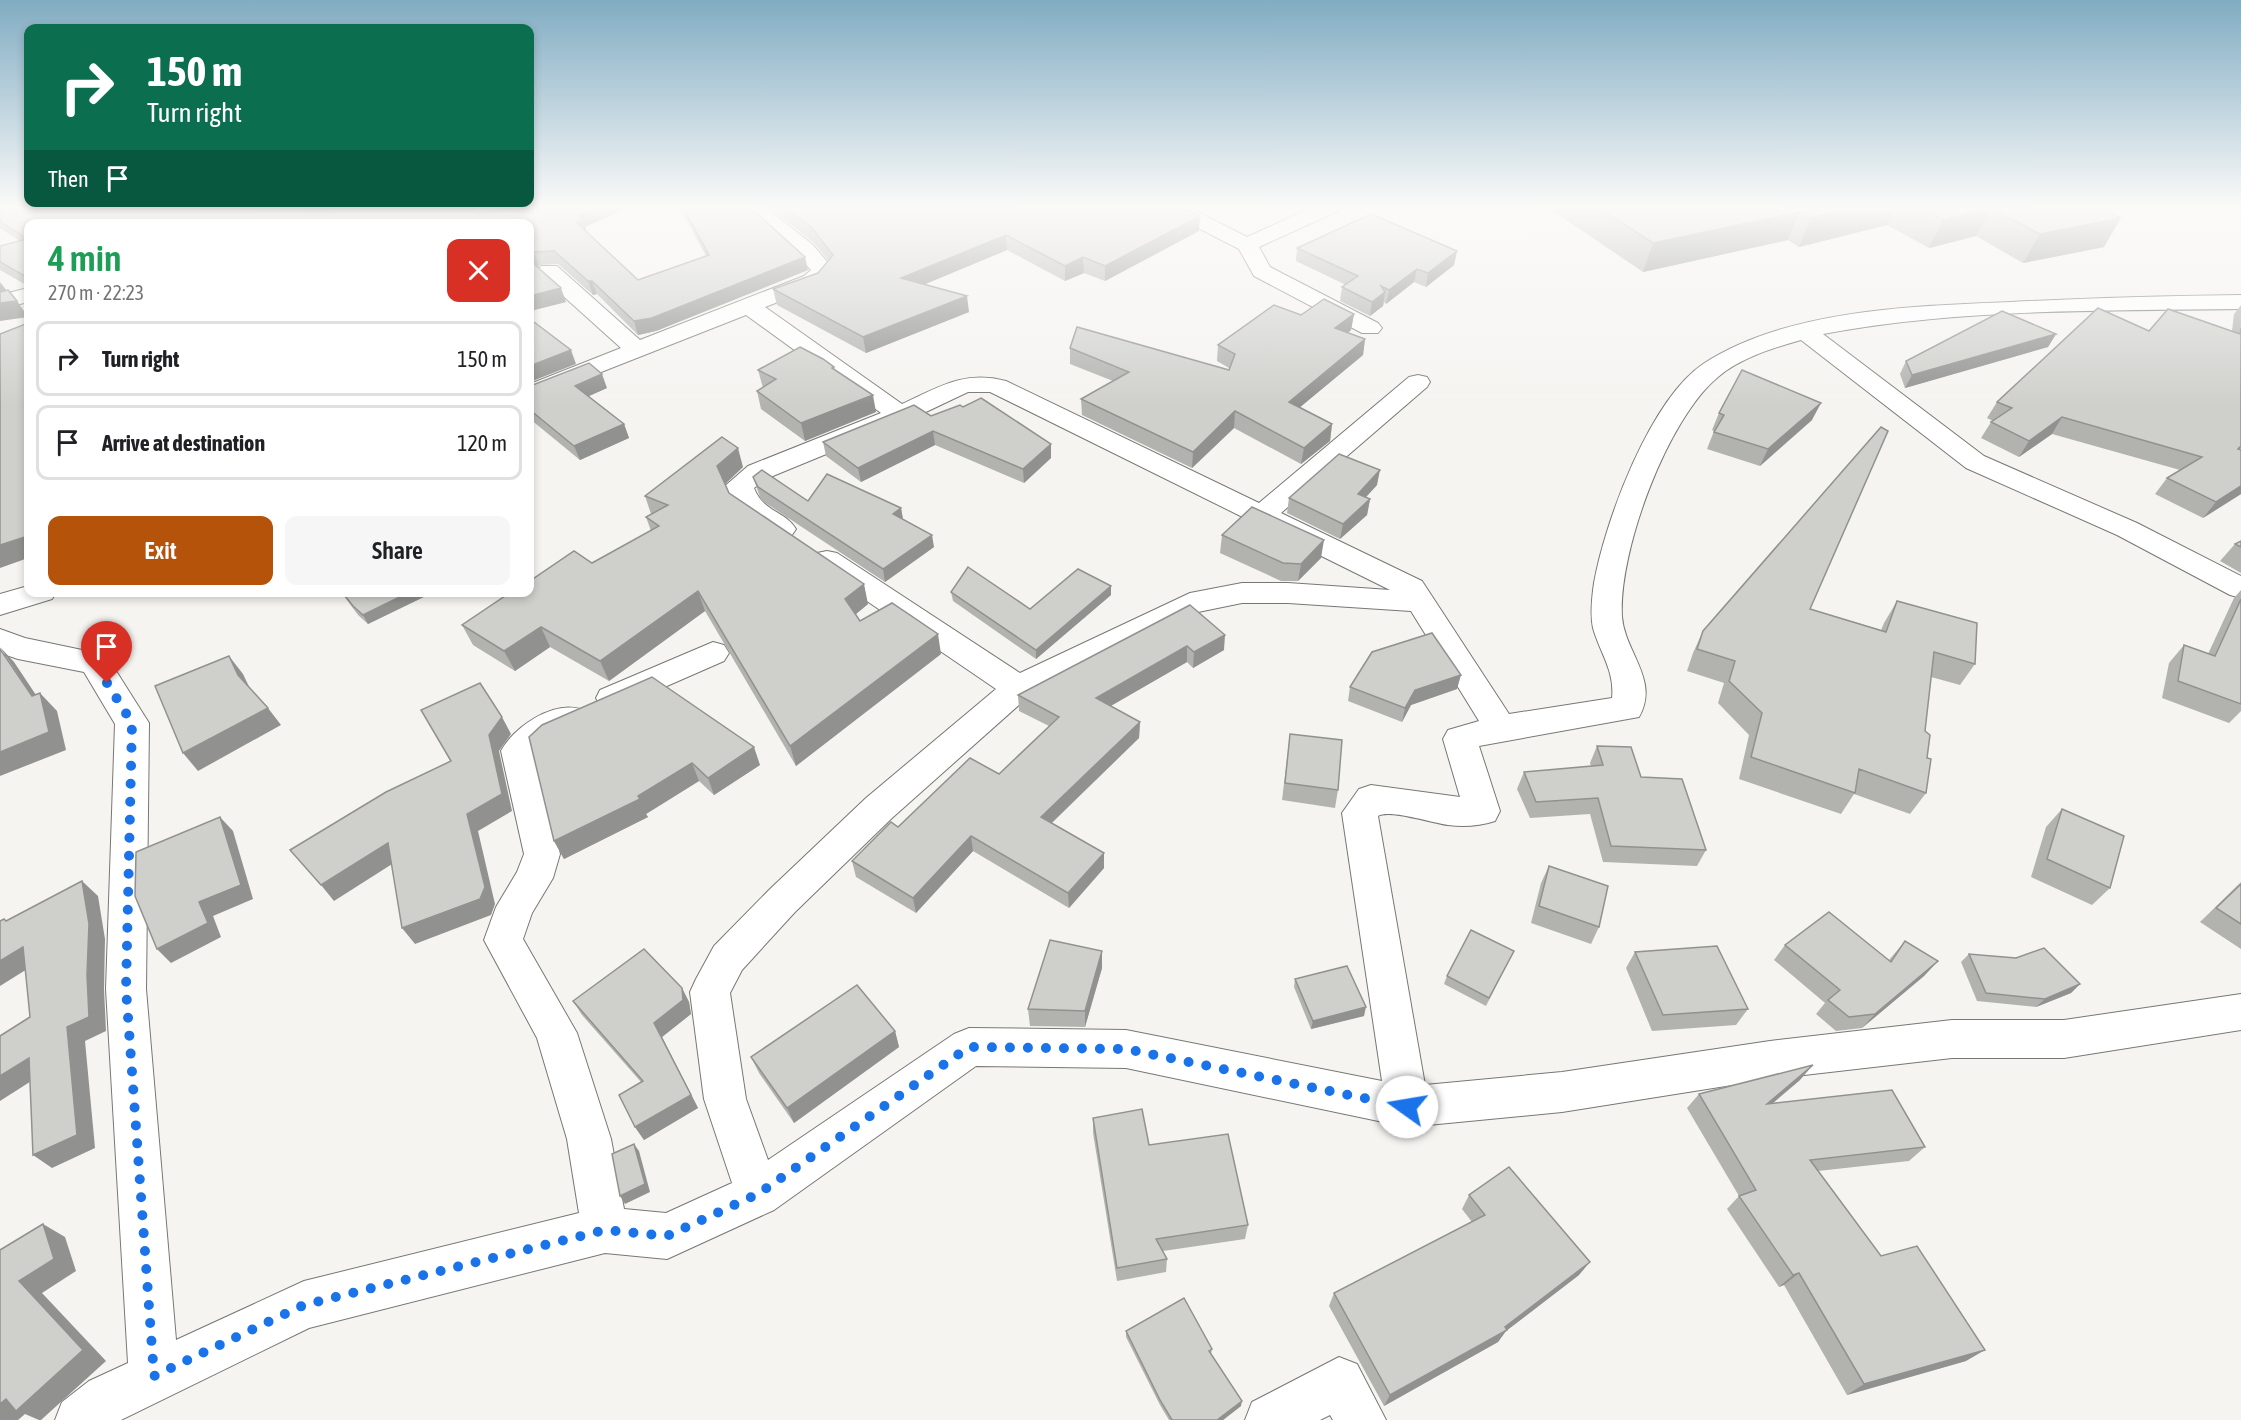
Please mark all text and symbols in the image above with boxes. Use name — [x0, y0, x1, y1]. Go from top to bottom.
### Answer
text: 150 m — [147, 47, 242, 95]
icon: right — [48, 48, 126, 126]
text: Turn right — [147, 97, 242, 128]
icon: arrive — [101, 162, 134, 195]
text: Then — [48, 166, 89, 192]
text: 4 min — [48, 237, 122, 279]
button: close — [447, 239, 510, 302]
text: 270 m · 22:23 — [48, 281, 144, 304]
icon: right — [51, 342, 84, 375]
text: Turn right — [102, 346, 179, 372]
text: 150 m — [457, 346, 507, 372]
icon: arrive — [51, 426, 84, 459]
text: Arrive at destination — [102, 430, 265, 456]
text: 120 m — [457, 430, 507, 456]
button: Exit — [48, 516, 273, 585]
button: Share — [285, 516, 510, 585]
pin — [81, 621, 132, 683]
icon: arrive — [90, 630, 123, 663]
position arrow — [1375, 1075, 1439, 1139]

